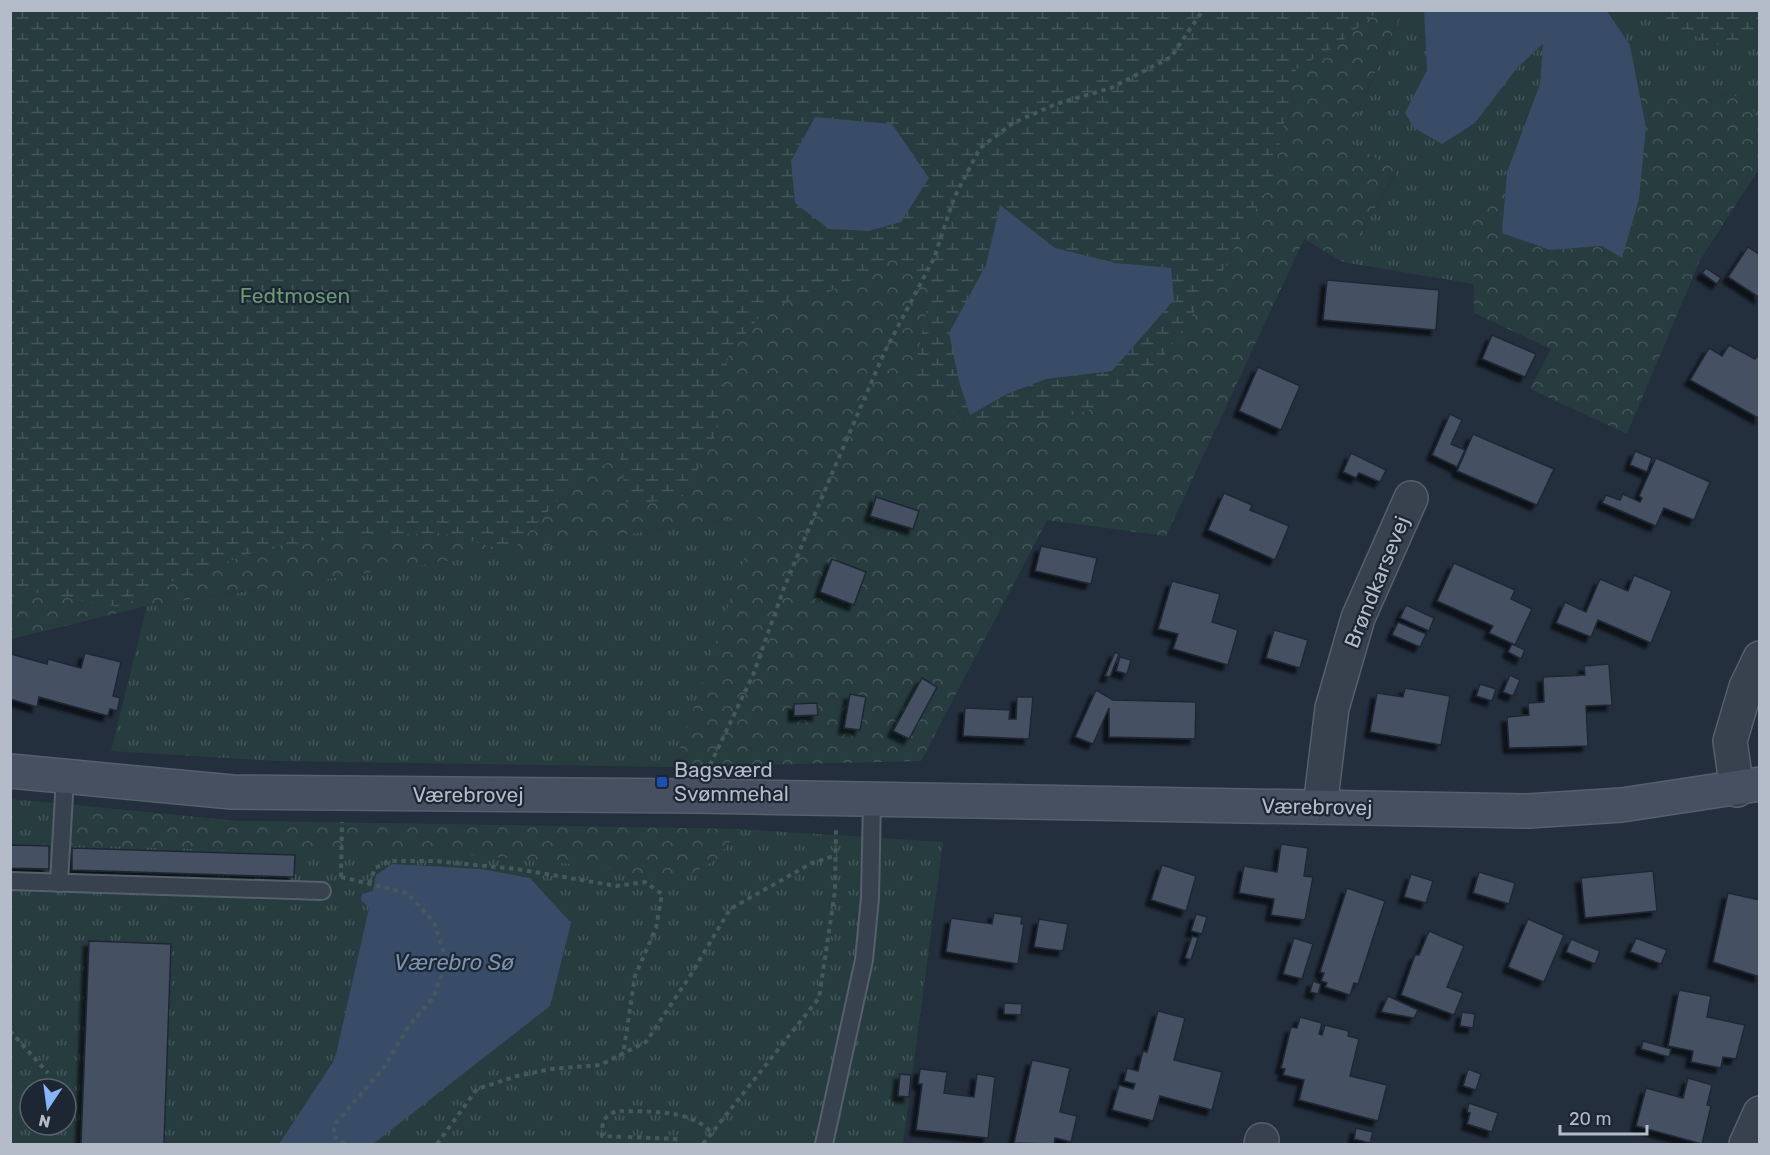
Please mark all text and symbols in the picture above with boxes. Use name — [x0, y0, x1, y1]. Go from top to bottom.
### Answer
park label: Fedtmosen — [240, 283, 350, 308]
street label: Brøndkarsevej — [1339, 512, 1414, 651]
place label: Bagsværd Svømmehal — [674, 757, 789, 806]
marker: Bagsværd Svømmehal — [655, 775, 669, 789]
street label: Værebrovej — [412, 782, 524, 807]
street label: Værebrovej — [1261, 793, 1373, 820]
water label: Værebro Sø — [394, 949, 514, 976]
north arrow — [18, 1077, 78, 1137]
scale bar — [1560, 1098, 1647, 1136]
text: 20 m — [1569, 1108, 1611, 1130]
text: N — [37, 1111, 52, 1132]

